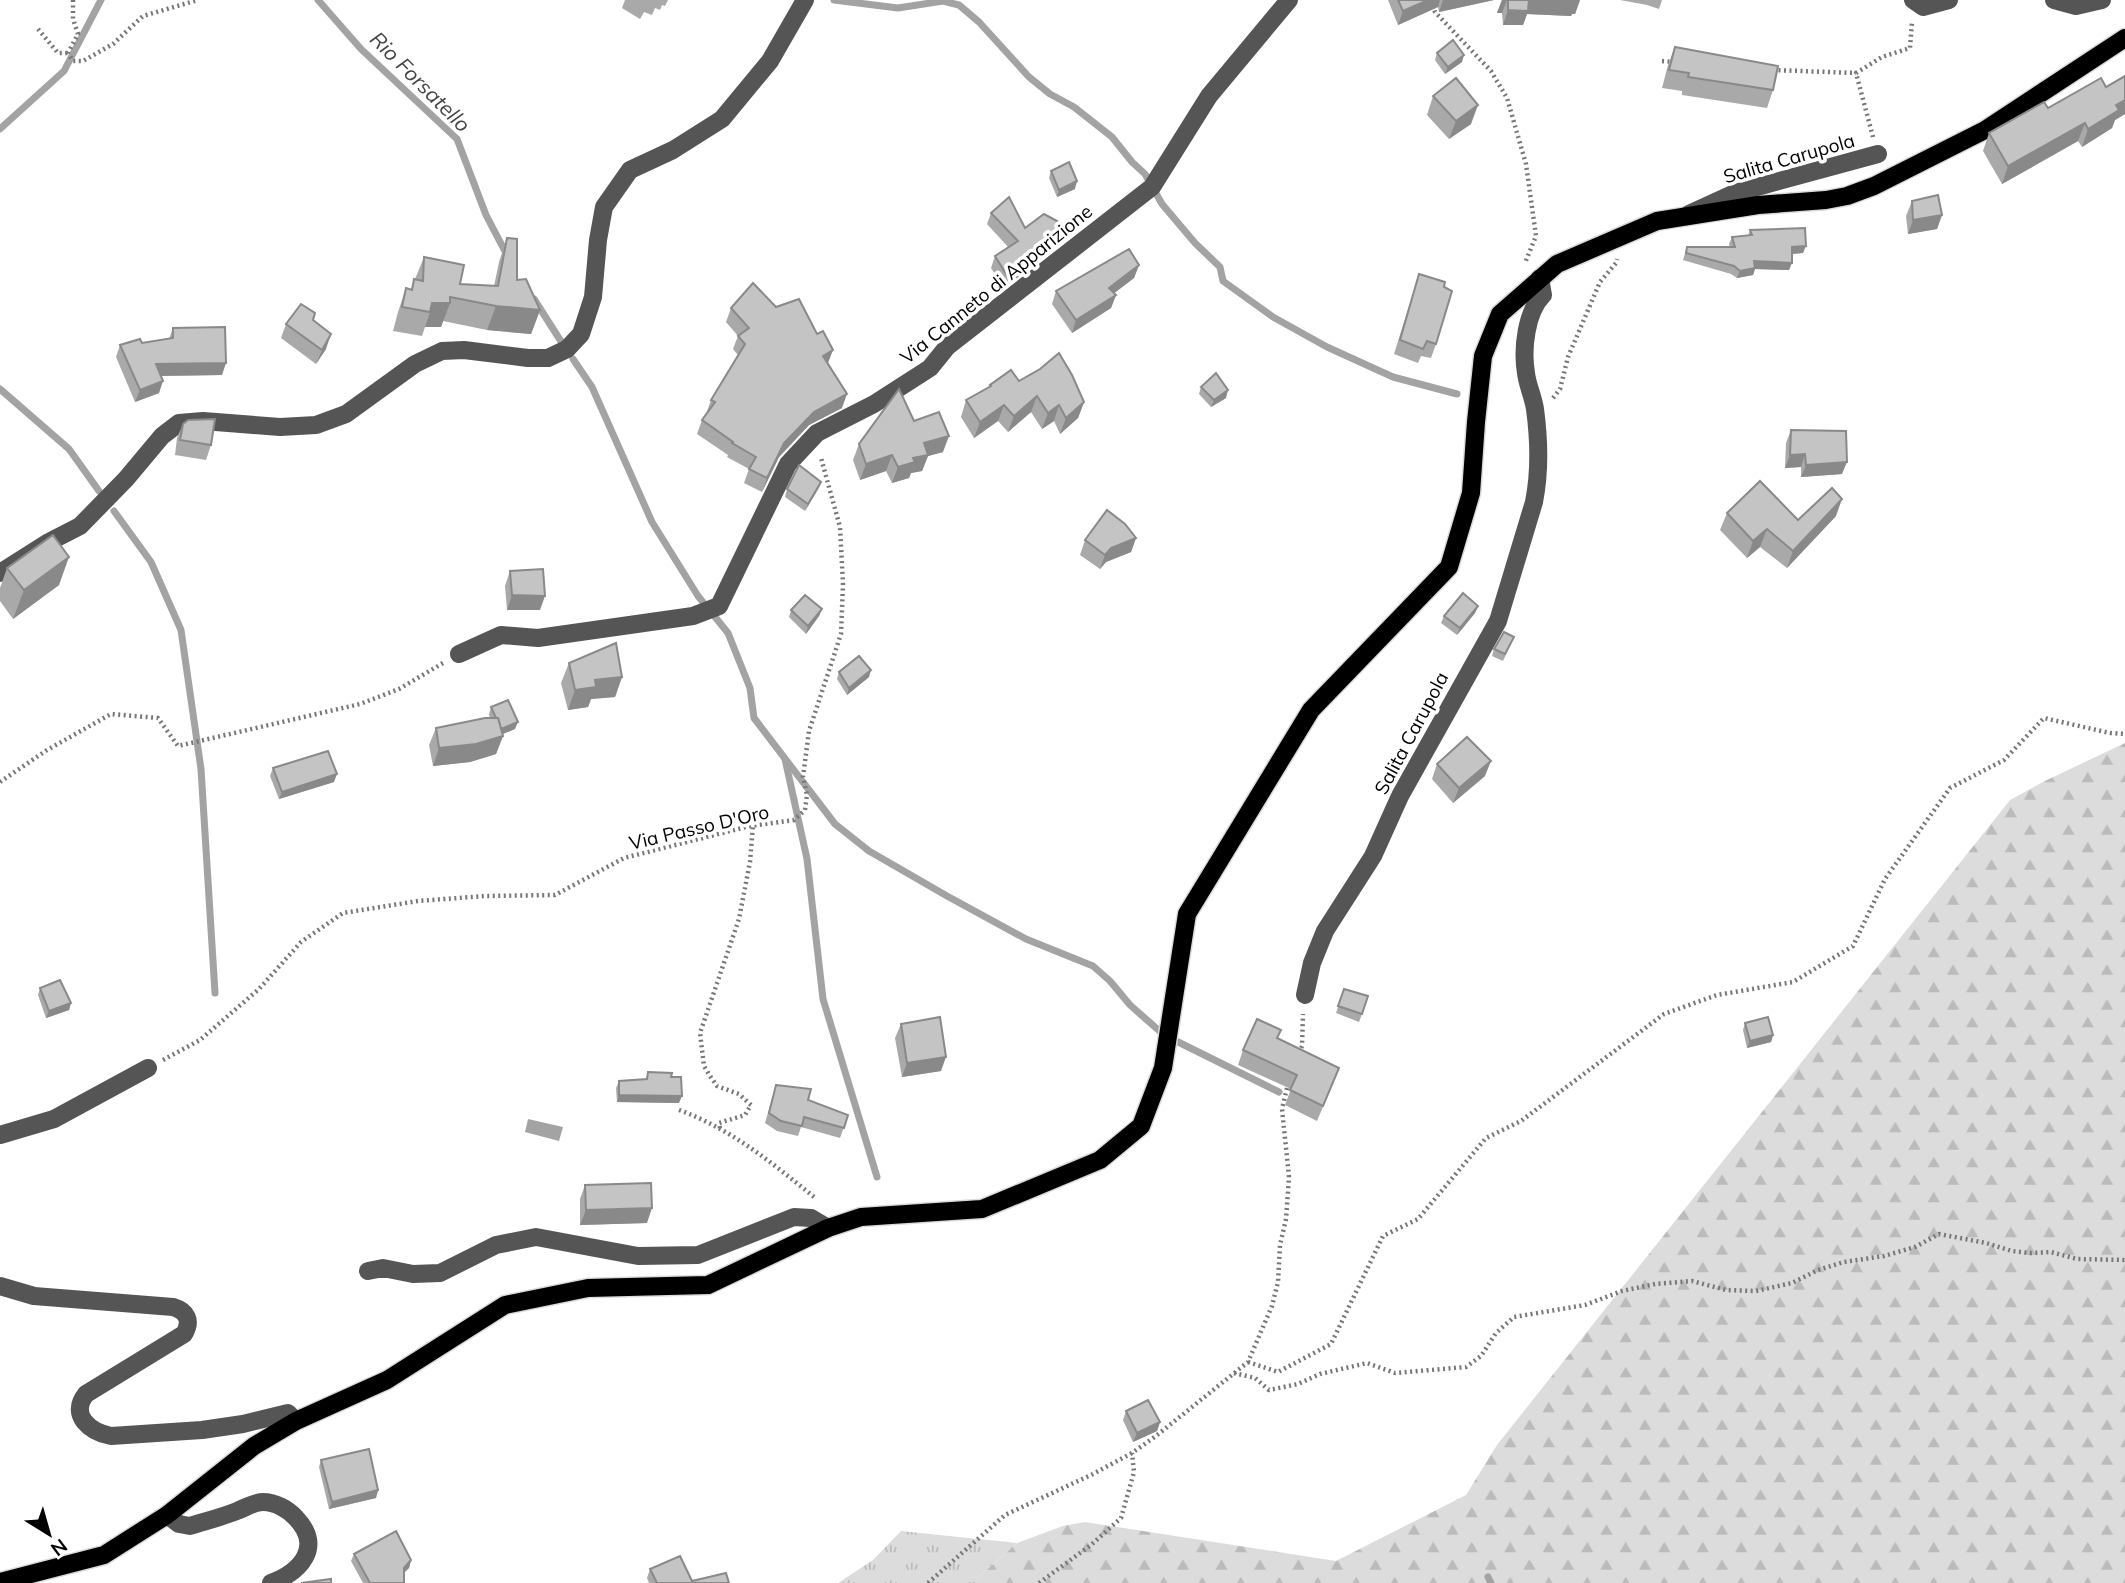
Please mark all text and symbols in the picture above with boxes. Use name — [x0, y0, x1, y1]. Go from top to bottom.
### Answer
water label: Rio Forsatello — [365, 26, 476, 137]
street label: Salita Carupola — [1721, 128, 1857, 188]
street label: Via Canneto di Apparizione — [895, 199, 1097, 369]
street label: Salita Carupola — [1369, 668, 1453, 798]
street label: Via Passo D'Oro — [627, 799, 771, 855]
north arrow — [14, 1499, 84, 1569]
text: N — [46, 1534, 72, 1561]

